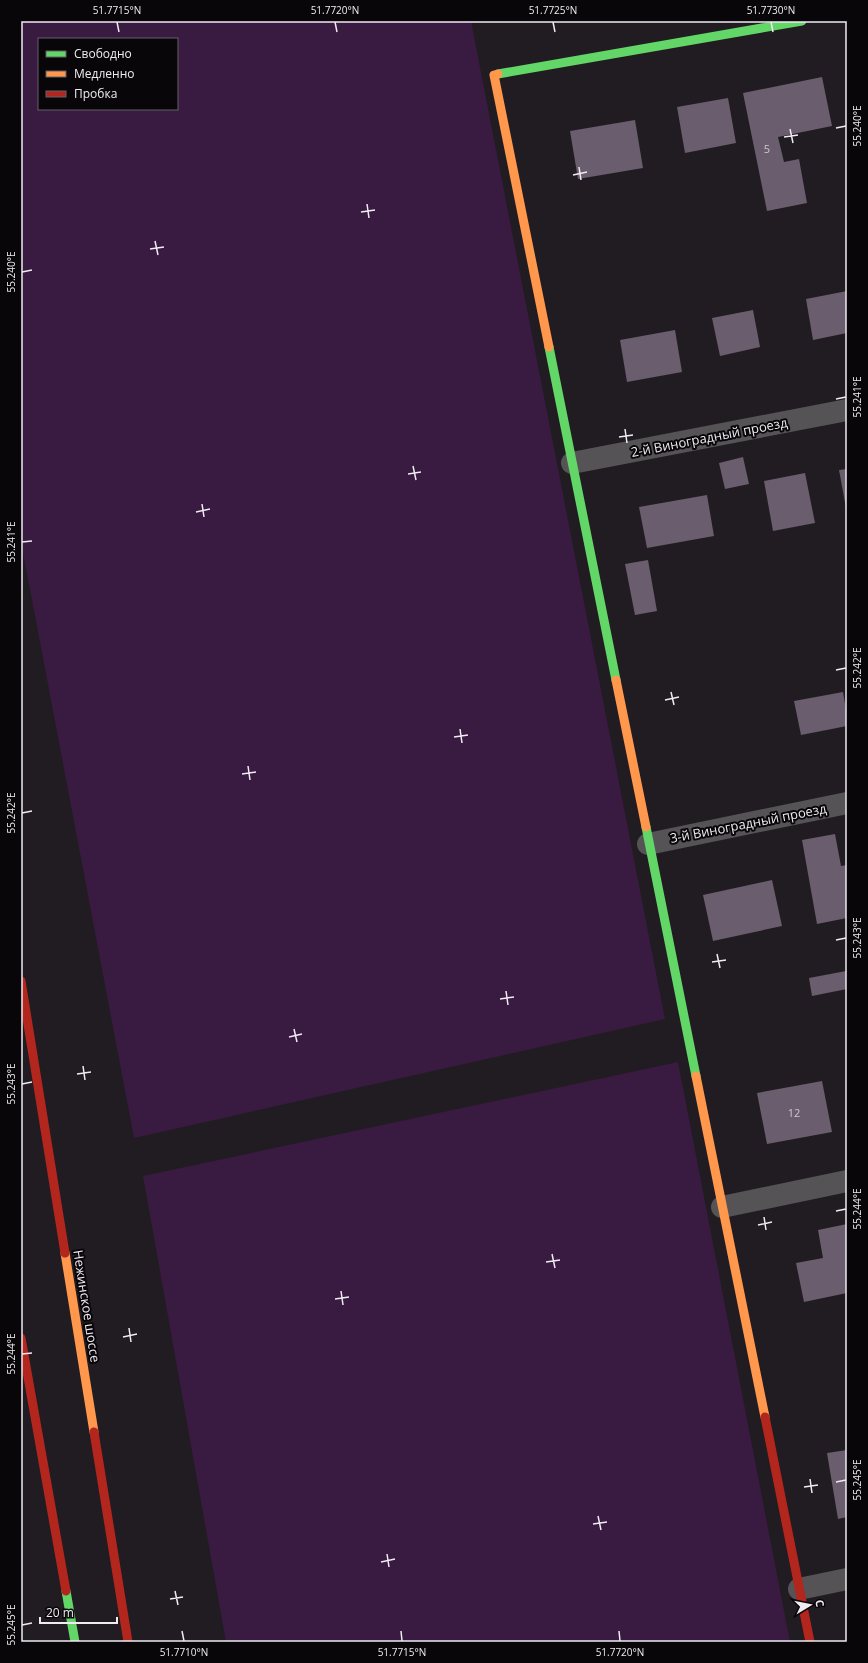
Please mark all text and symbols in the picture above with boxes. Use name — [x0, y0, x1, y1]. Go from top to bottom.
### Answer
text: 51.7715°N — [93, 3, 141, 17]
text: 51.7720°N — [311, 3, 359, 17]
text: 51.7725°N — [529, 3, 577, 17]
text: 51.7730°N — [747, 3, 795, 17]
legend — [38, 38, 178, 110]
text: Свободно — [74, 45, 132, 62]
text: Медленно — [74, 65, 134, 82]
text: Пробка — [74, 85, 117, 102]
text: 55.240°E — [850, 105, 864, 147]
house number: 5 — [764, 141, 770, 156]
text: 55.240°E — [4, 251, 18, 293]
text: 55.241°E — [850, 376, 864, 418]
street label: 2-й Виноградный проезд — [629, 413, 789, 461]
text: 55.241°E — [4, 521, 18, 563]
text: 55.242°E — [850, 647, 864, 689]
text: 55.242°E — [4, 792, 18, 834]
street label: 3-й Виноградный проезд — [668, 799, 828, 847]
text: 55.243°E — [850, 917, 864, 959]
text: 55.243°E — [4, 1063, 18, 1105]
house number: 12 — [788, 1105, 800, 1120]
text: 55.244°E — [850, 1188, 864, 1230]
street label: Нежинское шоссе — [69, 1249, 105, 1363]
text: 55.244°E — [4, 1333, 18, 1375]
text: 55.245°E — [850, 1459, 864, 1501]
north arrow — [790, 1585, 830, 1625]
text: С — [812, 1598, 828, 1608]
scale bar — [40, 1599, 117, 1625]
text: 55.245°E — [4, 1604, 18, 1646]
text: 20 m — [46, 1604, 74, 1621]
text: 51.7710°N — [160, 1645, 208, 1659]
text: 51.7715°N — [378, 1645, 426, 1659]
text: 51.7720°N — [596, 1645, 644, 1659]

